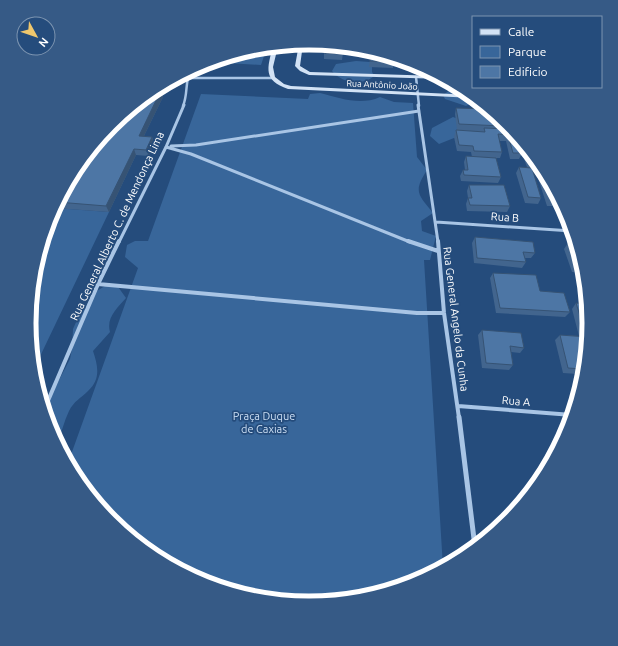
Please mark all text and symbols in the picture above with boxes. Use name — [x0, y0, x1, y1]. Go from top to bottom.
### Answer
north arrow — [16, 16, 56, 56]
legend — [472, 16, 602, 88]
text: Calle — [508, 25, 534, 38]
text: N — [36, 35, 51, 49]
text: Parque — [508, 45, 546, 58]
text: Edificio — [508, 65, 548, 78]
street label: Rua Antônio João — [346, 78, 418, 92]
street label: Rua General Alberto C. de Mendonça Lima — [68, 130, 166, 322]
street label: Rua B — [490, 210, 520, 224]
street label: Rua General Angelo da Cunha — [441, 246, 471, 392]
street label: Rua A — [501, 394, 532, 408]
park label: Praça Duque de Caxias — [233, 410, 295, 435]

